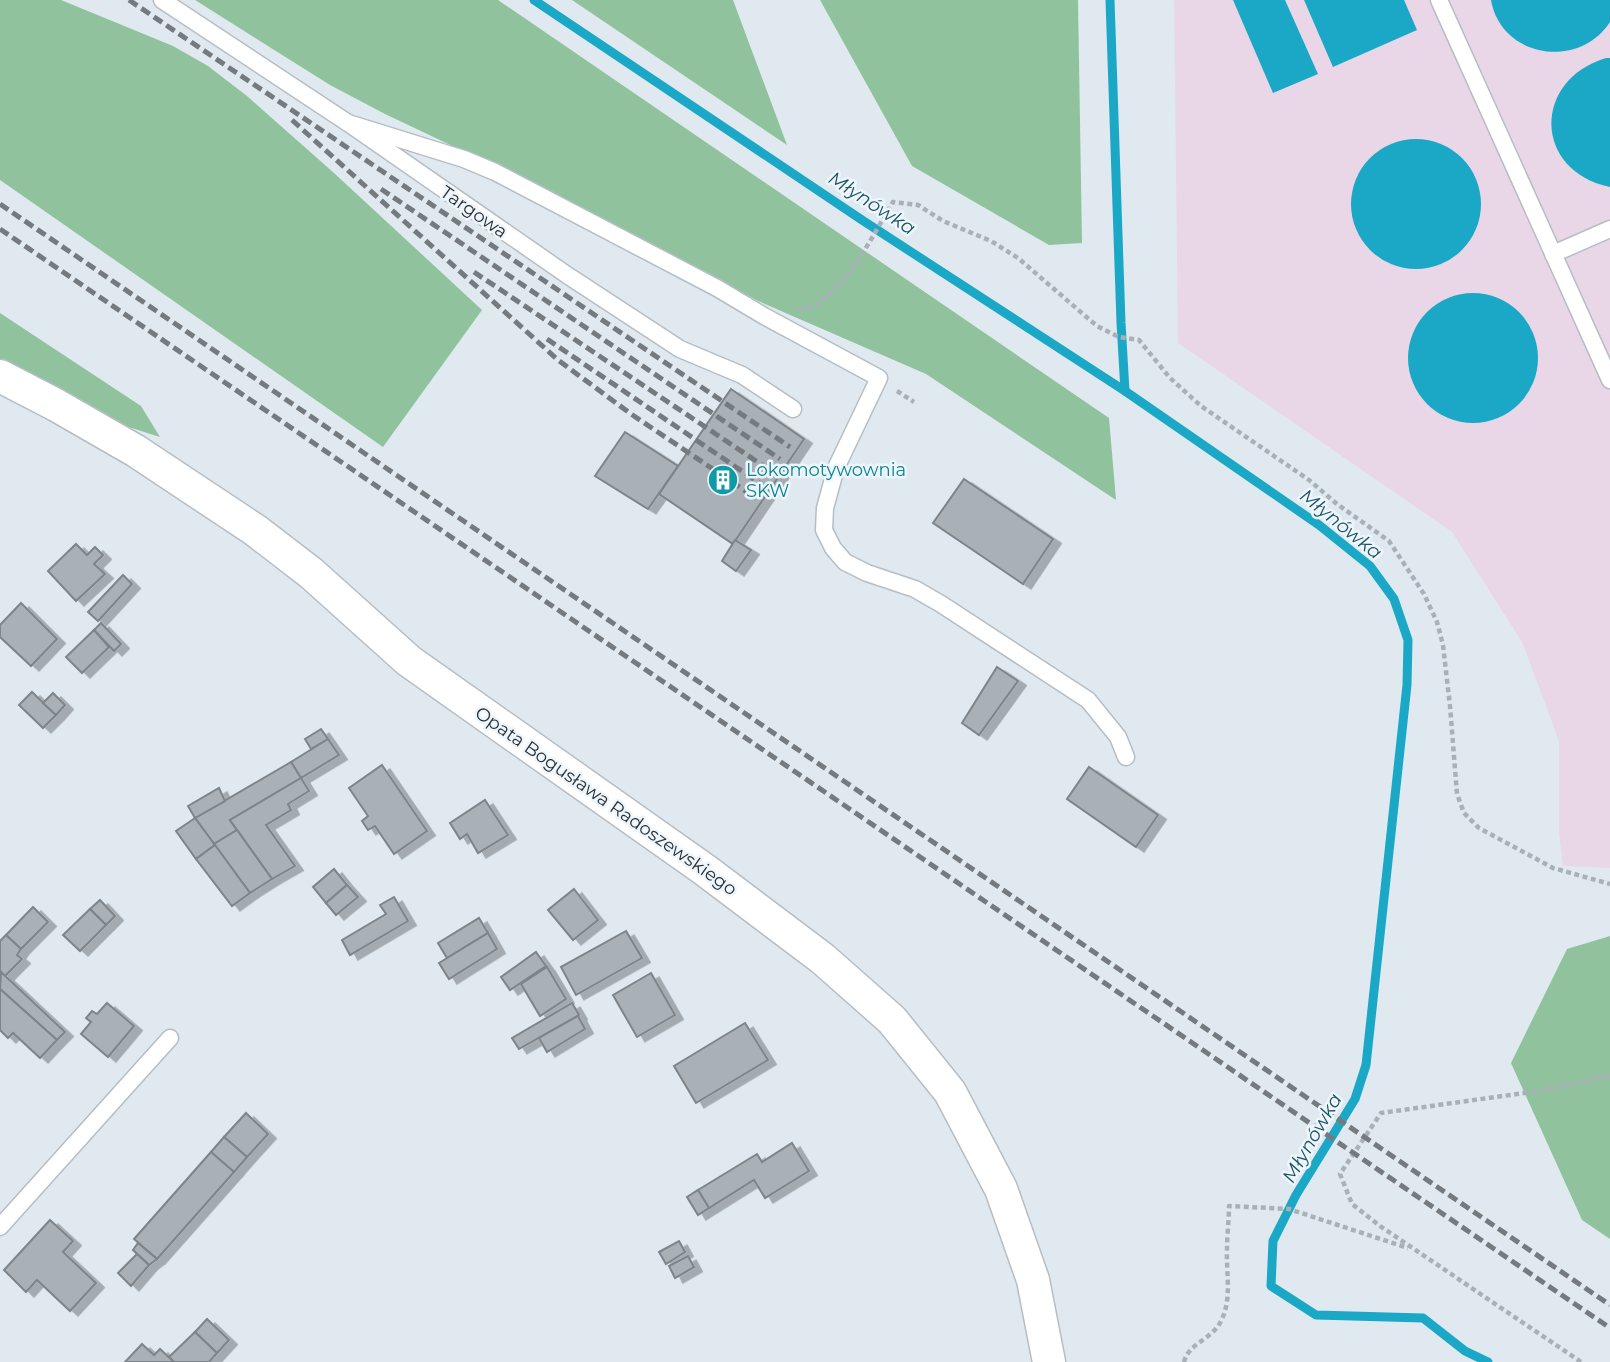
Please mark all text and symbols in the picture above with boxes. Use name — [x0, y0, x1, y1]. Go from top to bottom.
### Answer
water label: Młynówka — [824, 166, 920, 240]
street label: Targowa — [436, 181, 512, 243]
place label: Lokomotywownia SKW — [746, 459, 906, 502]
building icon: Lokomotywownia SKW — [706, 463, 740, 497]
water label: Młynówka — [1295, 484, 1387, 564]
street label: Opata Bogusława Radoszewskiego — [471, 702, 741, 900]
water label: Młynówka — [1277, 1089, 1347, 1187]

